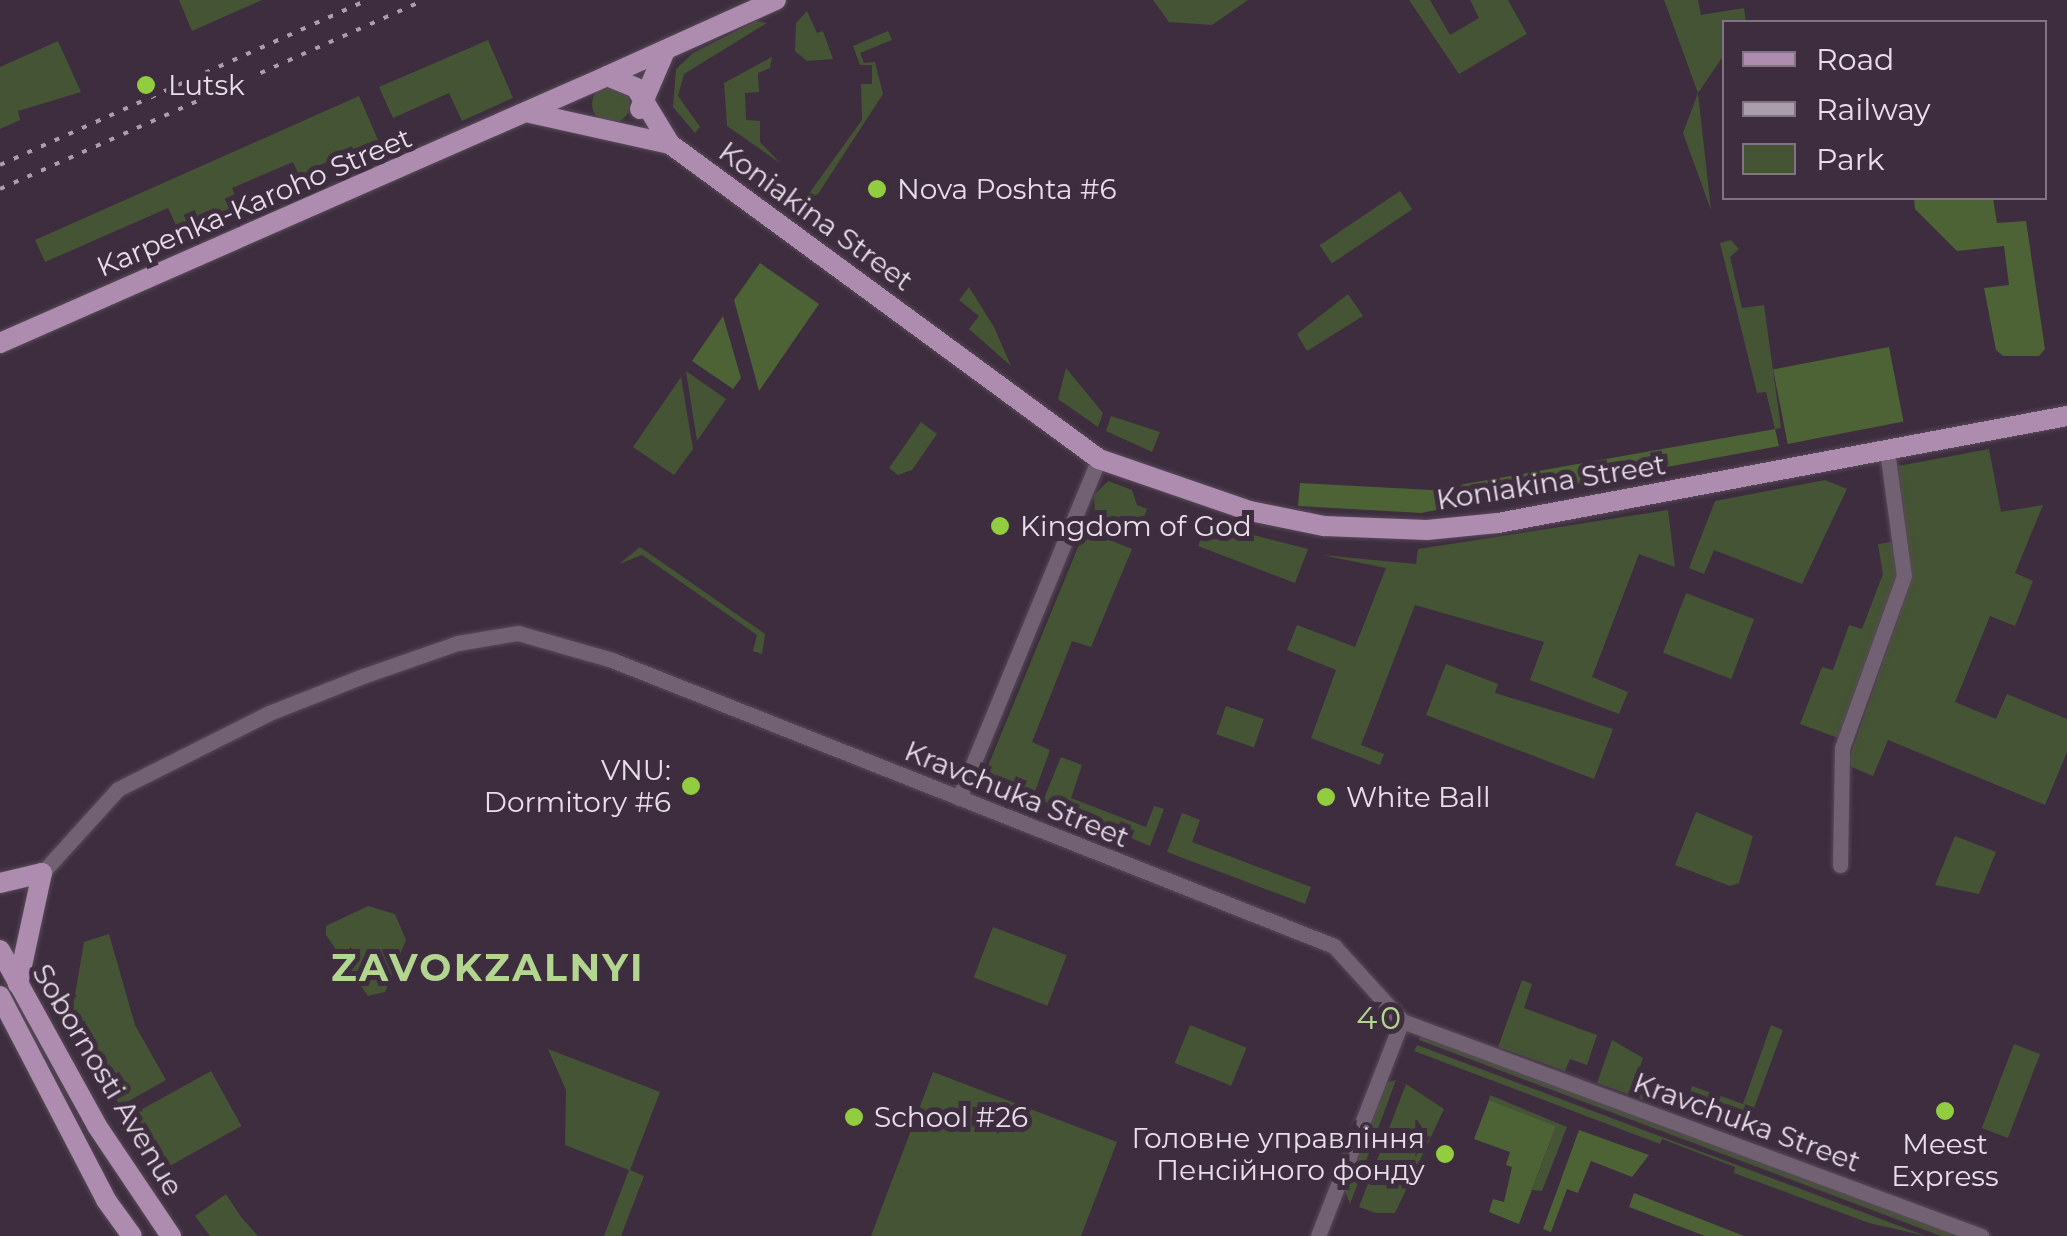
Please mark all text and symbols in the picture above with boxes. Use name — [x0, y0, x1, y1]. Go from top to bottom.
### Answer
legend — [1722, 20, 2047, 200]
text: Road — [1816, 41, 1894, 78]
place label: Lutsk — [168, 68, 245, 102]
marker: Lutsk — [133, 72, 159, 98]
text: Railway — [1816, 91, 1931, 128]
street label: Karpenka-Karoho Street — [92, 120, 416, 284]
street label: Koniakina Street — [712, 134, 920, 298]
text: Park — [1816, 141, 1885, 178]
place label: Nova Poshta #6 — [897, 172, 1116, 206]
marker: Nova Poshta #6 — [866, 178, 888, 200]
street label: Koniakina Street — [1434, 447, 1668, 517]
place label: Kingdom of God — [1020, 509, 1252, 543]
marker: Kingdom of God — [989, 515, 1011, 537]
street label: Kravchuka Street — [900, 734, 1134, 854]
place label: VNU: Dormitory #6 — [484, 753, 671, 819]
marker: VNU: Dormitory #6 — [680, 775, 702, 797]
place label: White Ball — [1346, 780, 1491, 814]
marker: White Ball — [1315, 786, 1337, 808]
district label: ZAVOKZALNYI — [331, 945, 645, 991]
street label: Sobornosti Avenue — [26, 958, 190, 1202]
district label: 40 — [1356, 999, 1404, 1037]
street label: Kravchuka Street — [1629, 1065, 1865, 1179]
place label: School #26 — [874, 1100, 1028, 1134]
marker: Meest Express — [1934, 1100, 1956, 1122]
marker: School #26 — [843, 1106, 865, 1128]
place label: Головне управління Пенсійного фонду — [1131, 1121, 1425, 1187]
place label: Meest Express — [1891, 1127, 1999, 1193]
marker: Головне управління Пенсійного фонду — [1434, 1143, 1456, 1165]

